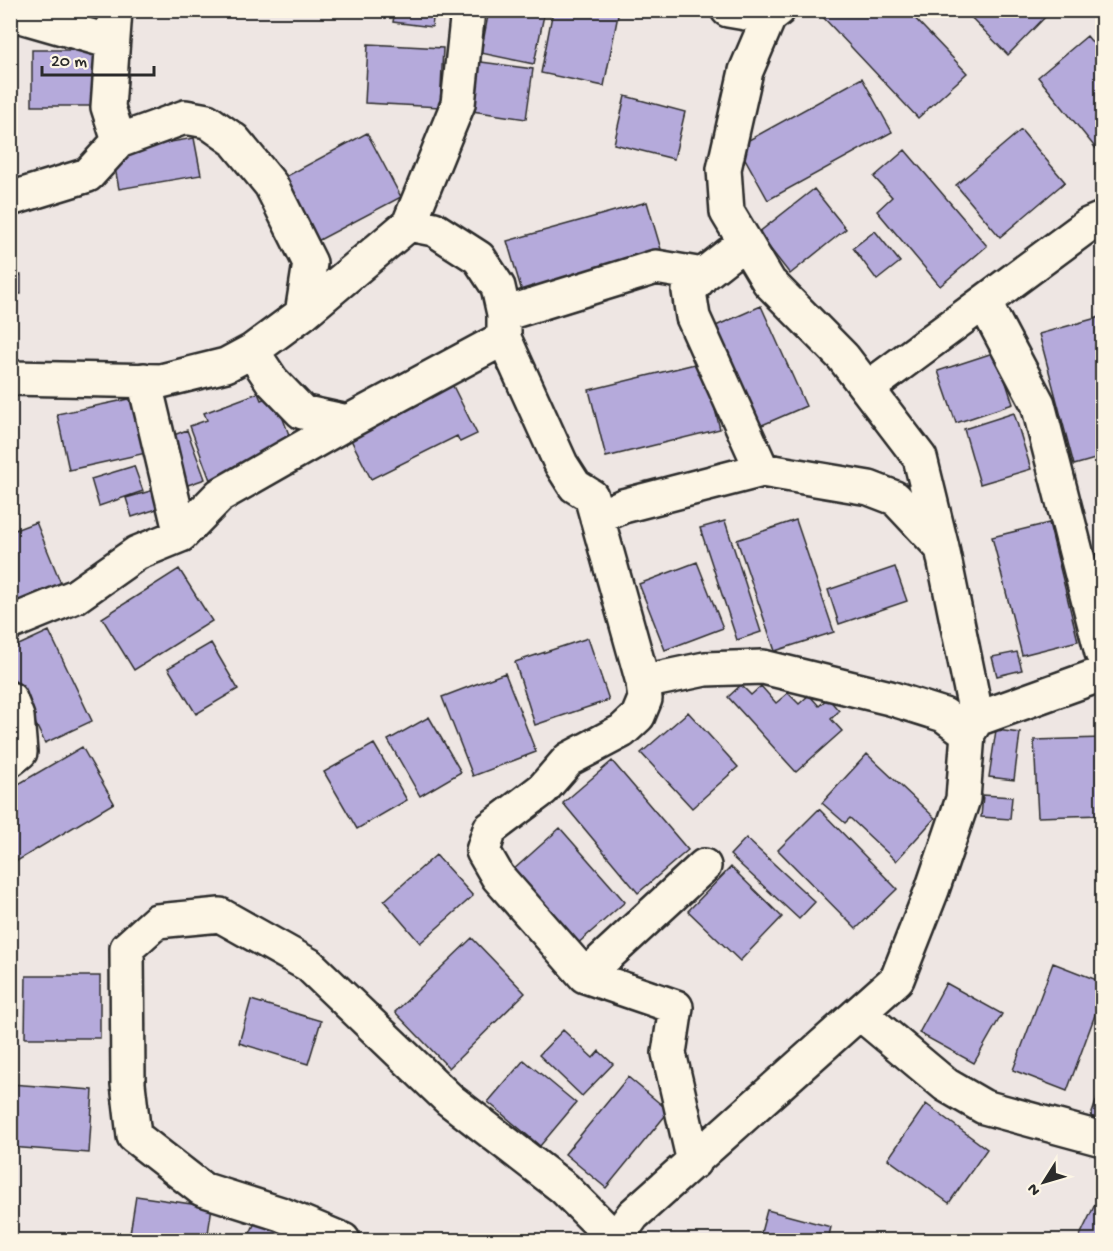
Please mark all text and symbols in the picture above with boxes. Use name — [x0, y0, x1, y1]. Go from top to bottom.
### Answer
scale bar — [42, 39, 154, 77]
text: 20 m — [51, 52, 87, 73]
north arrow — [1014, 1152, 1074, 1212]
text: N — [1024, 1179, 1046, 1199]

